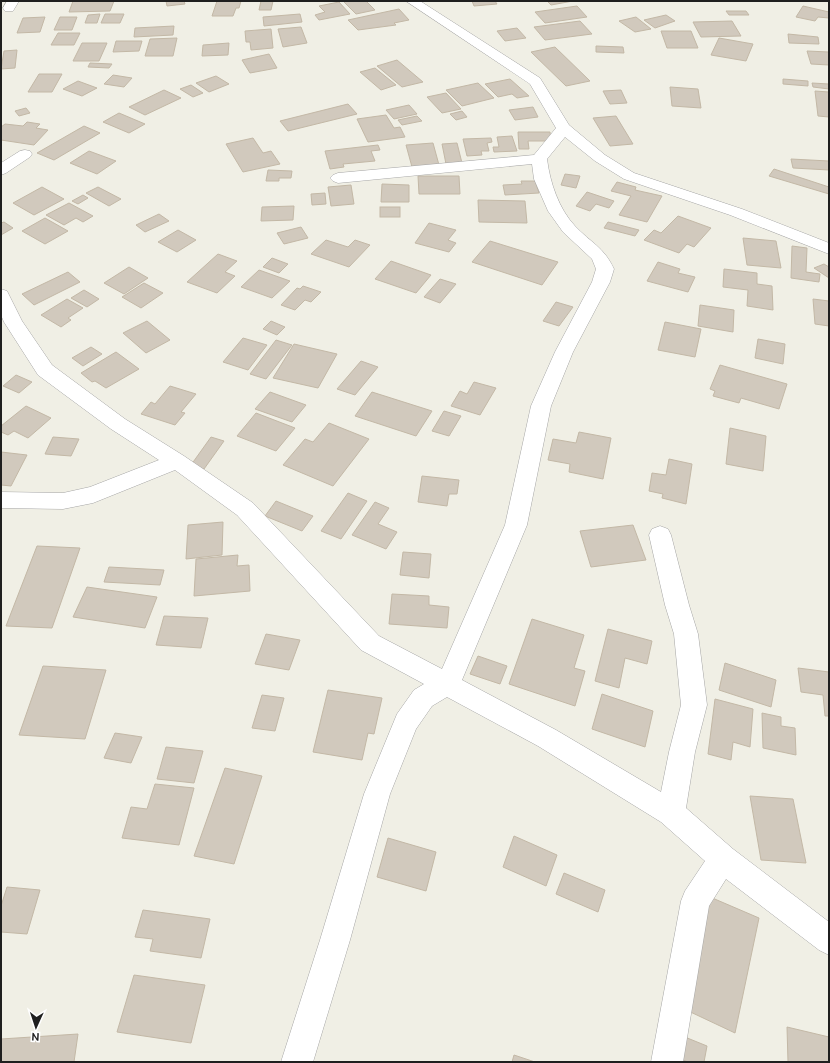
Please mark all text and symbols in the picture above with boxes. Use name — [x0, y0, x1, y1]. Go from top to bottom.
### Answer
north arrow — [16, 1007, 56, 1047]
text: N — [31, 1031, 40, 1043]

